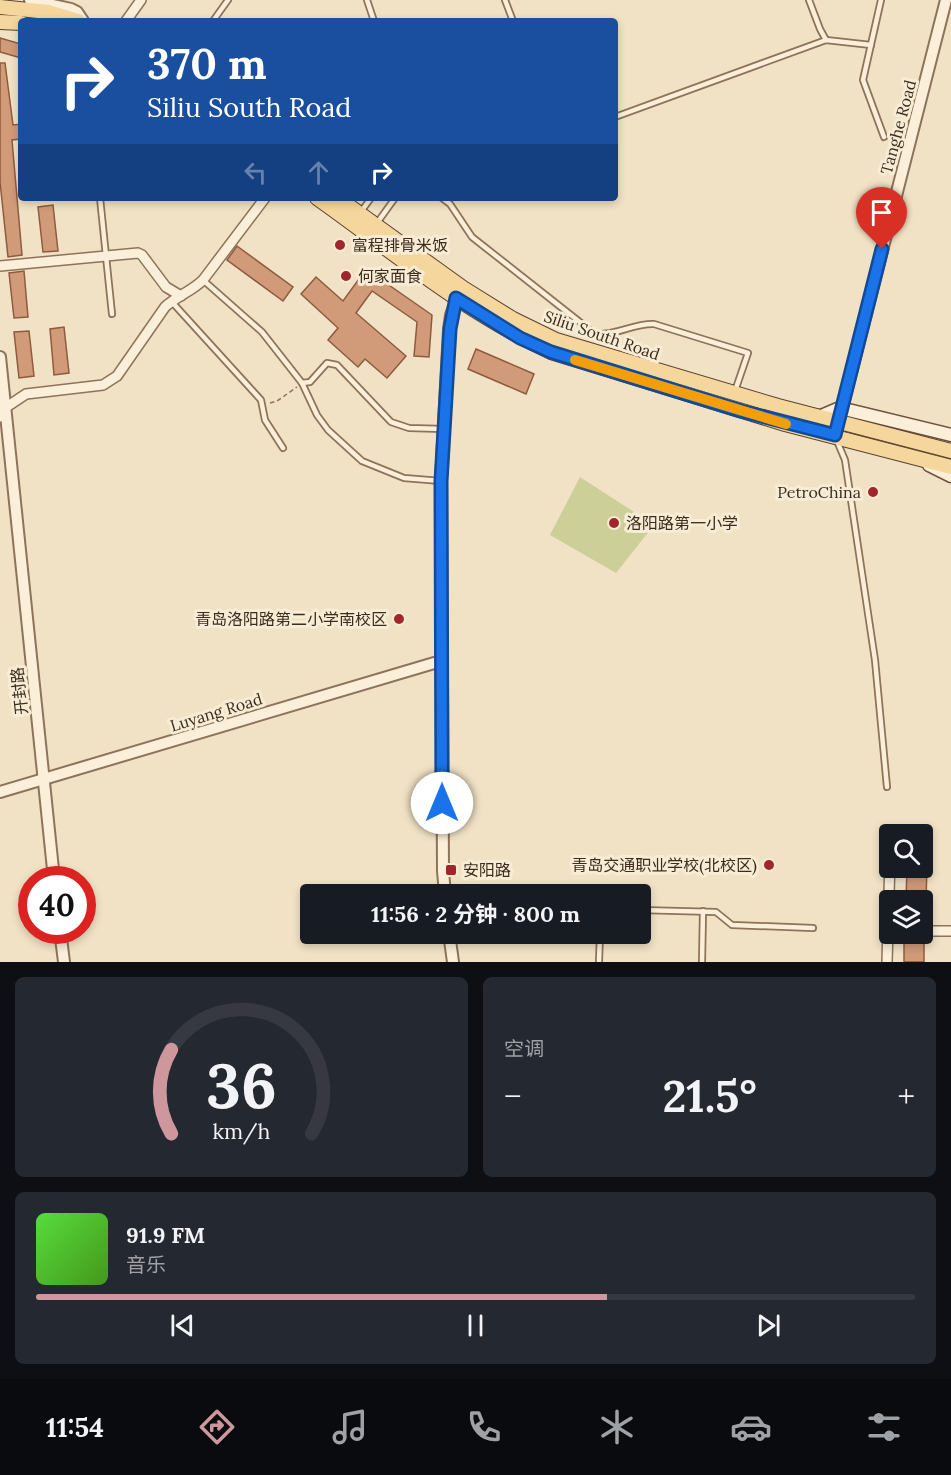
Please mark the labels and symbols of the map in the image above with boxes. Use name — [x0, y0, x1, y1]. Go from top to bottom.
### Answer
street label: Tanghe Road — [876, 77, 920, 176]
pin — [856, 187, 907, 249]
place label: 富程排骨米饭 — [352, 235, 448, 255]
marker: 富程排骨米饭 — [333, 238, 347, 252]
place label: 何家面食 — [358, 266, 422, 286]
marker: 何家面食 — [339, 269, 353, 283]
street label: Siliu South Road — [541, 306, 663, 364]
place label: PetroChina — [777, 482, 861, 502]
marker: PetroChina — [866, 485, 880, 499]
place label: 洛阳路第一小学 — [626, 513, 738, 533]
marker: 洛阳路第一小学 — [607, 516, 621, 530]
place label: 青岛洛阳路第二小学南校区 — [195, 609, 387, 629]
marker: 青岛洛阳路第二小学南校区 — [392, 612, 406, 626]
street label: 开封路 — [7, 666, 31, 716]
street label: Luyang Road — [168, 688, 265, 735]
position arrow — [410, 771, 474, 835]
place label: 青岛交通职业学校(北校区) — [571, 855, 757, 876]
marker: 青岛交通职业学校(北校区) — [762, 858, 776, 872]
place label: 安阳路 — [463, 860, 511, 880]
marker: 安阳路 — [444, 863, 458, 877]
speed limit sign: 40 — [18, 866, 96, 944]

